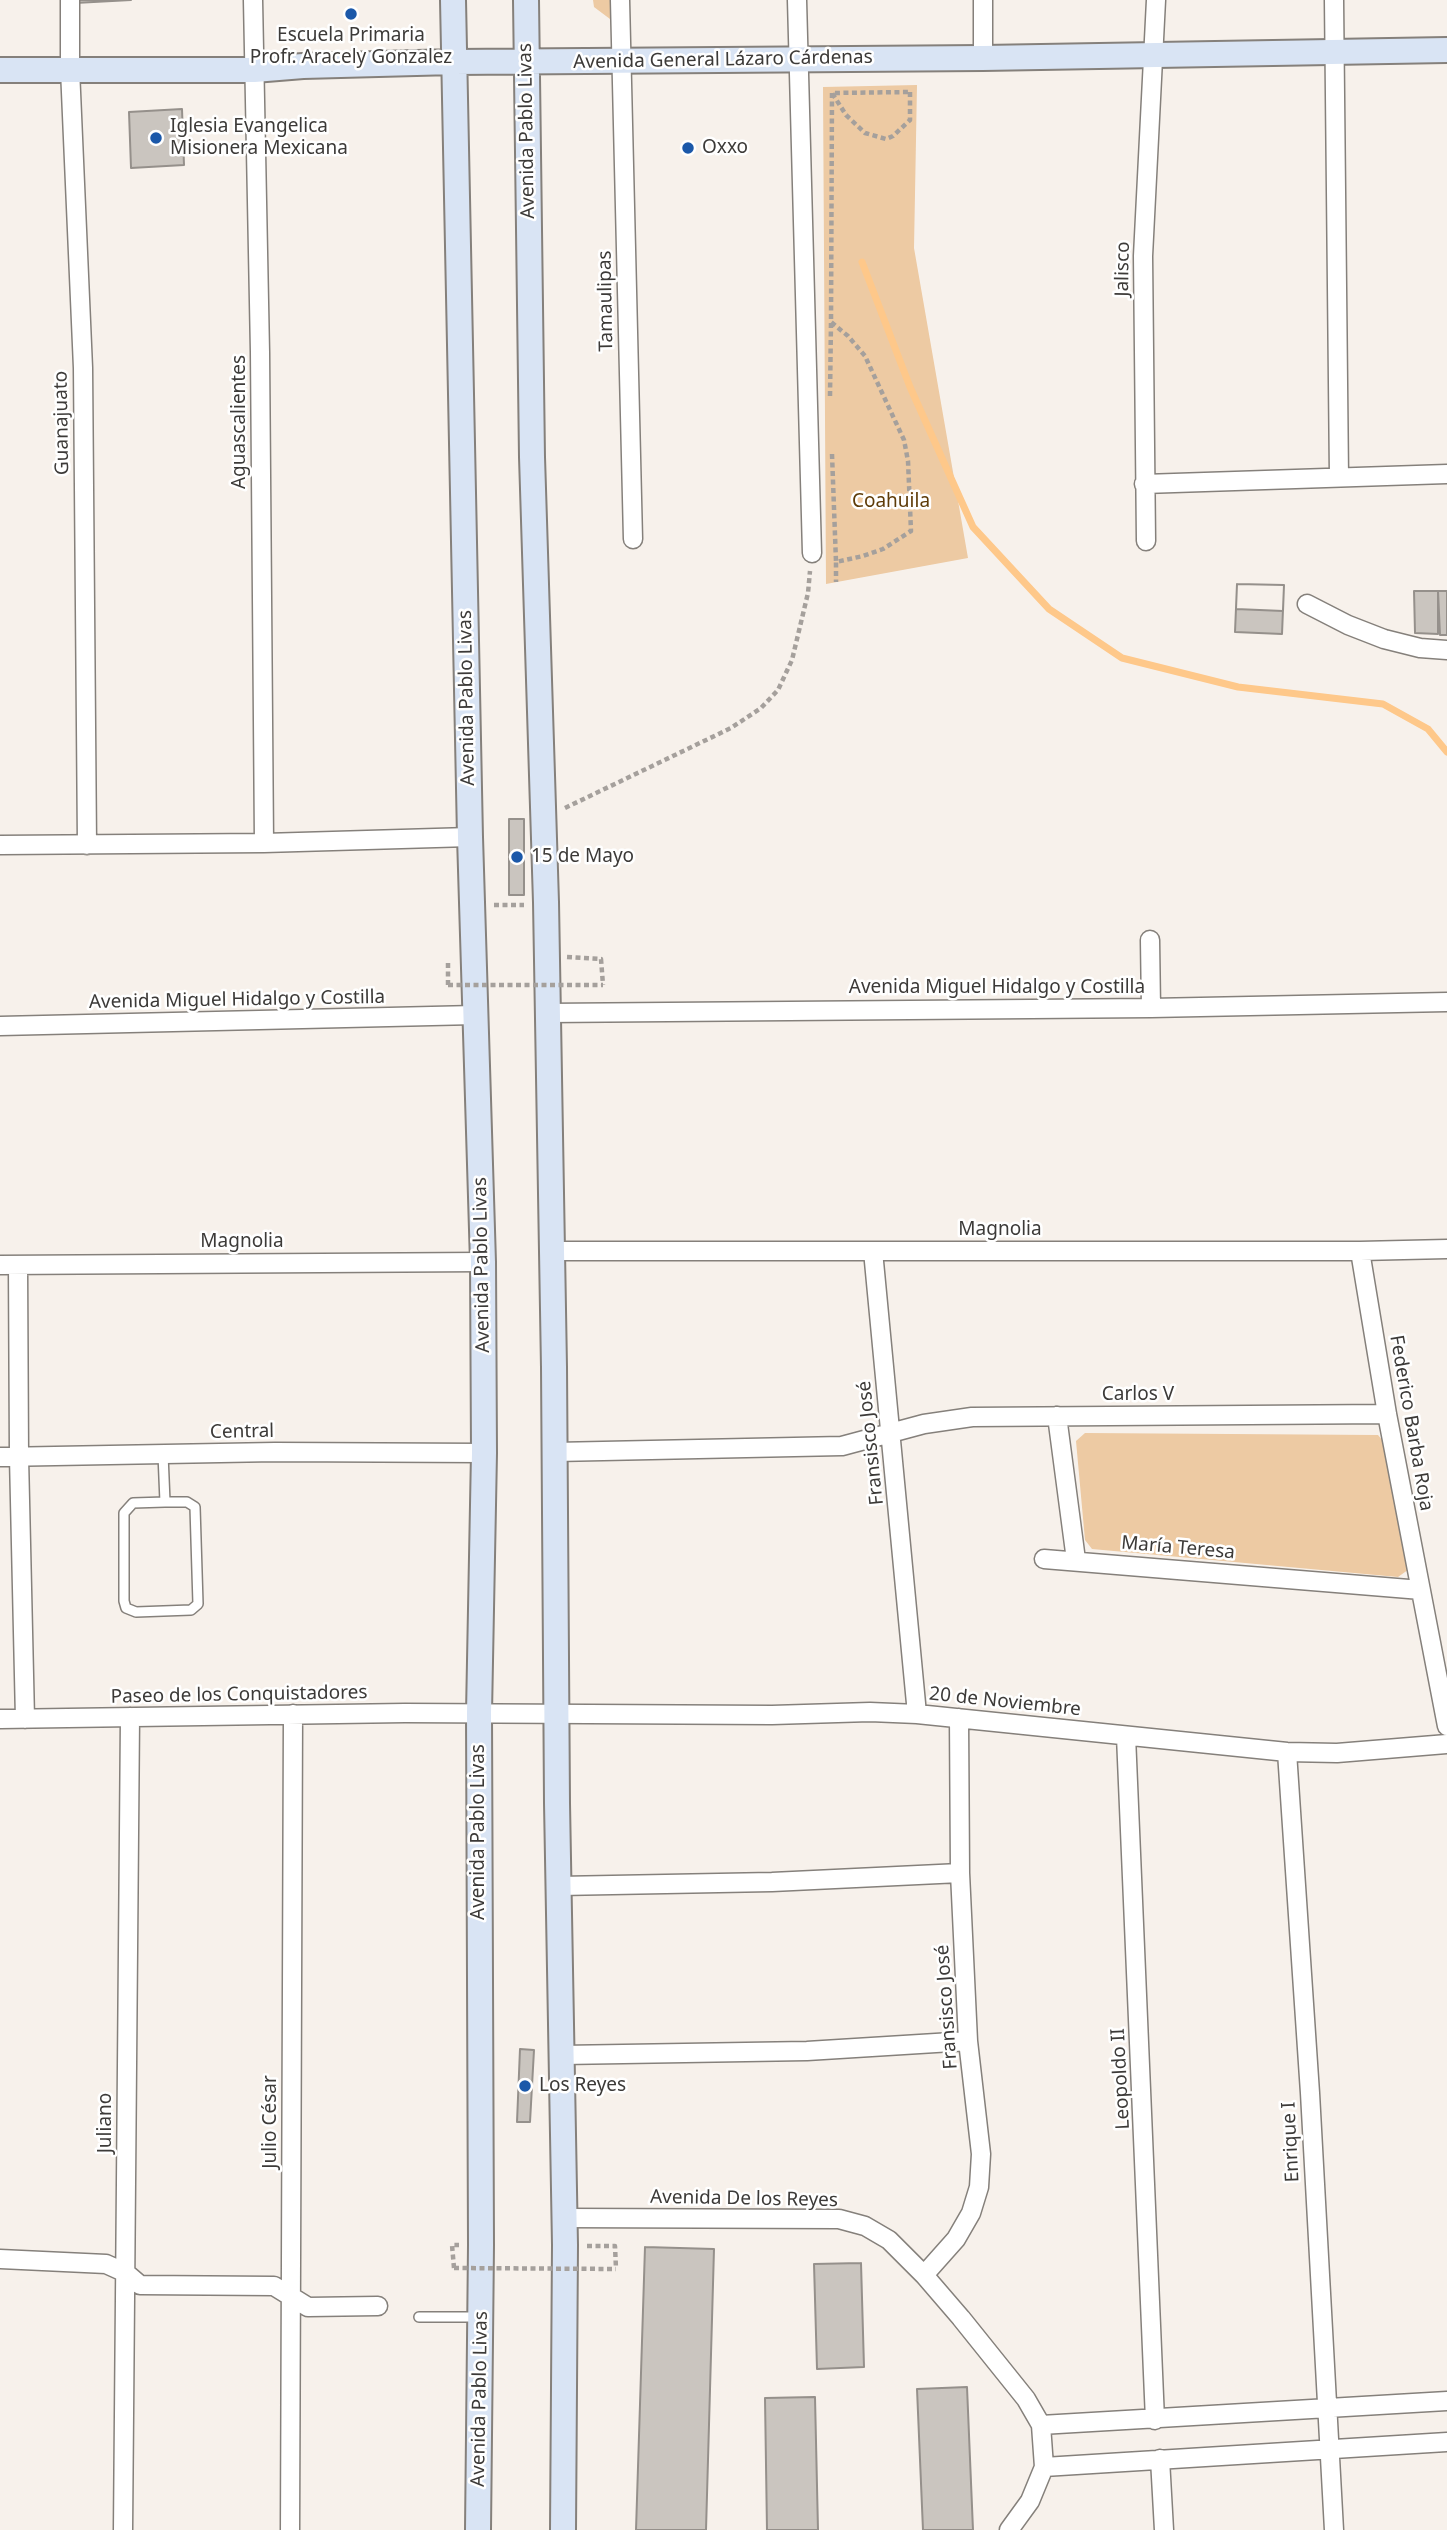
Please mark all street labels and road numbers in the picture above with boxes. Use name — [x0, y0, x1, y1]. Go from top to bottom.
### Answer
street label: Avenida Pablo Livas — [514, 43, 540, 219]
street label: Avenida General Lázaro Cárdenas — [573, 46, 873, 74]
street label: Jalisco — [1111, 241, 1135, 297]
street label: Tamaulipas — [594, 250, 618, 352]
street label: Aguascalientes — [229, 355, 251, 489]
street label: Guanajuato — [50, 371, 74, 475]
street label: Avenida Pablo Livas — [454, 610, 480, 786]
street label: Avenida Miguel Hidalgo y Costilla — [849, 977, 1145, 999]
street label: Avenida Miguel Hidalgo y Costilla — [89, 986, 385, 1014]
street label: Avenida Pablo Livas — [469, 1177, 495, 1353]
street label: Magnolia — [958, 1219, 1042, 1241]
street label: Magnolia — [200, 1231, 284, 1253]
street label: Federico Barba Roja — [1384, 1333, 1438, 1513]
street label: Fransisco José — [853, 1380, 889, 1506]
street label: Carlos V — [1102, 1384, 1174, 1406]
street label: Central — [210, 1420, 274, 1444]
street label: María Teresa — [1120, 1532, 1236, 1564]
street label: Paseo de los Conquistadores — [110, 1681, 368, 1709]
street label: 20 de Noviembre — [928, 1683, 1082, 1721]
street label: Avenida Pablo Livas — [468, 1744, 490, 1920]
street label: Fransisco José — [931, 1944, 963, 2070]
street label: Leopoldo II — [1107, 2028, 1135, 2130]
street label: Julio César — [260, 2075, 282, 2169]
street label: Juliano — [95, 2093, 117, 2153]
street label: Enrique I — [1278, 2101, 1304, 2183]
street label: Avenida De los Reyes — [650, 2186, 838, 2212]
street label: Avenida Pablo Livas — [467, 2311, 493, 2487]

